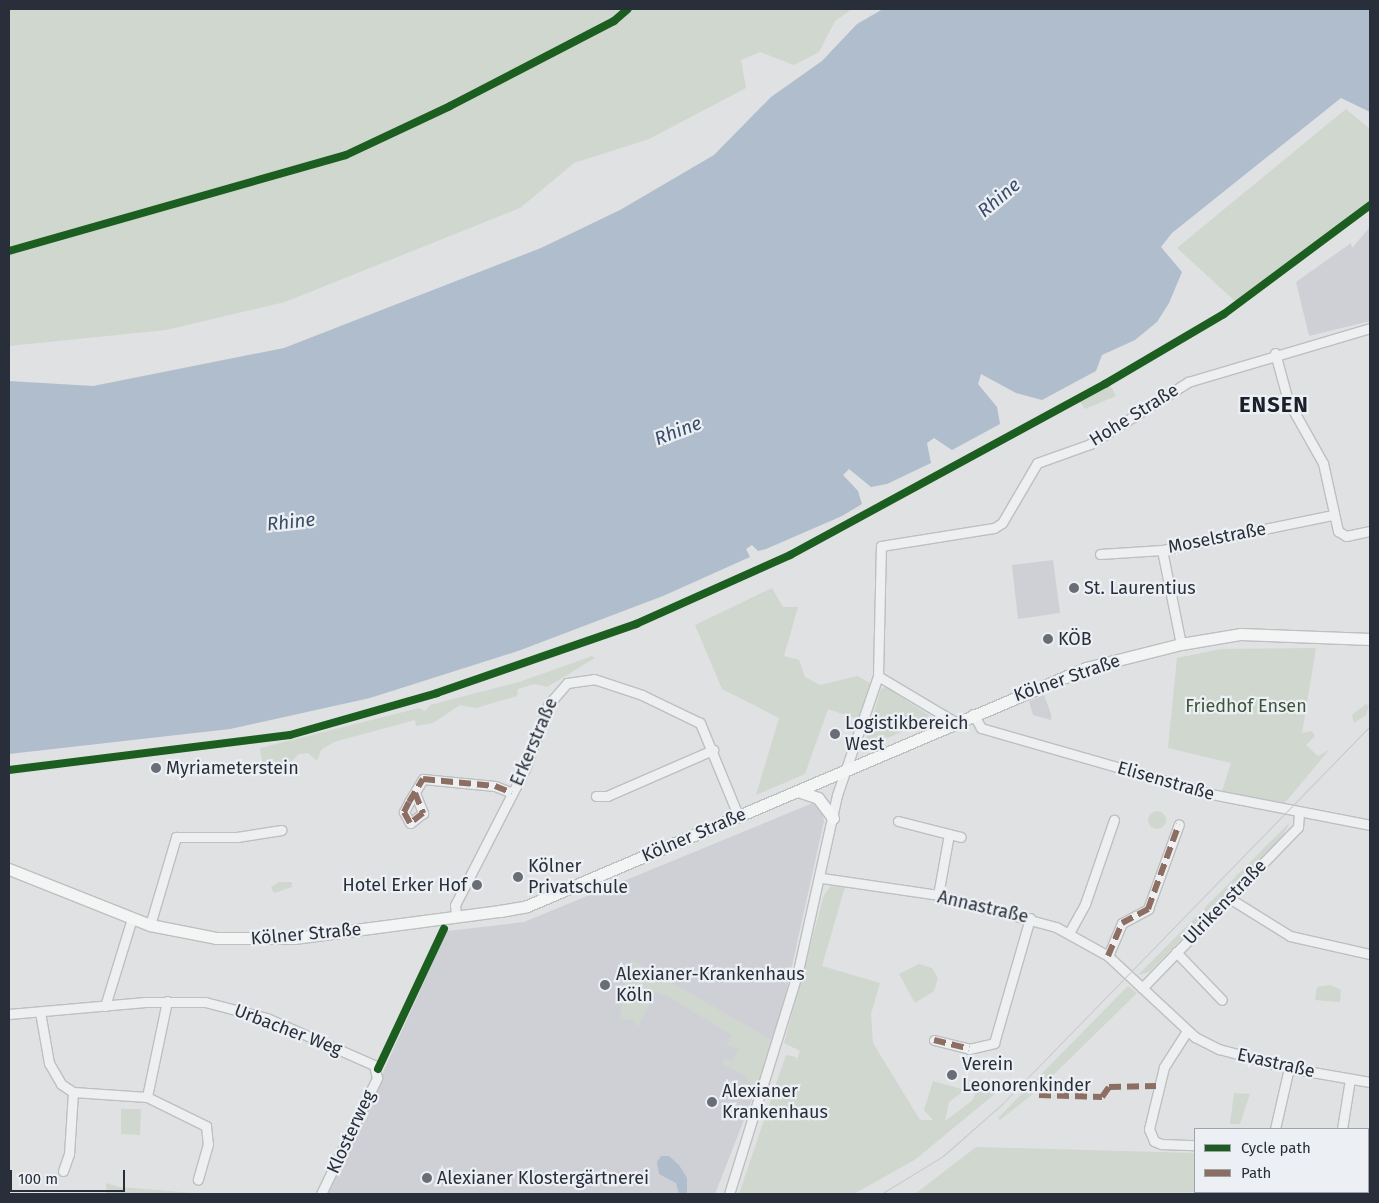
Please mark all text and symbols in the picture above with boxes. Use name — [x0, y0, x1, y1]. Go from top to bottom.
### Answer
water label: Rhine — [973, 174, 1025, 222]
street label: Hohe Straße — [1086, 379, 1182, 451]
district label: ENSEN — [1238, 392, 1310, 418]
water label: Rhine — [651, 412, 705, 450]
water label: Rhine — [266, 508, 316, 536]
street label: Moselstraße — [1166, 518, 1268, 558]
place label: St. Laurentius — [1084, 577, 1196, 599]
marker: St. Laurentius — [1068, 582, 1080, 594]
place label: KÖB — [1058, 628, 1092, 650]
marker: KÖB — [1042, 633, 1054, 645]
street label: Kölner Straße — [1011, 650, 1123, 706]
street label: Erkerstraße — [506, 695, 562, 789]
park label: Friedhof Ensen — [1185, 695, 1307, 717]
place label: Logistikbereich West — [845, 713, 969, 756]
marker: Logistikbereich West — [829, 728, 841, 740]
place label: Myriameterstein — [166, 757, 299, 779]
street label: Elisenstraße — [1115, 757, 1217, 805]
marker: Myriameterstein — [150, 762, 162, 774]
street label: Kölner Straße — [639, 803, 749, 867]
street label: Ulrikenstraße — [1179, 855, 1271, 949]
place label: Kölner Privatschule — [528, 856, 628, 899]
marker: Kölner Privatschule — [512, 871, 524, 883]
place label: Hotel Erker Hof — [342, 874, 467, 896]
marker: Hotel Erker Hof — [471, 879, 483, 891]
street label: Annastraße — [935, 886, 1031, 928]
street label: Kölner Straße — [250, 918, 362, 950]
place label: Alexianer-Krankenhaus Köln — [616, 964, 805, 1006]
marker: Alexianer-Krankenhaus Köln — [598, 978, 612, 992]
street label: Urbacher Weg — [231, 1000, 345, 1060]
street label: Evastraße — [1235, 1044, 1317, 1082]
place label: Verein Leonorenkinder — [962, 1054, 1091, 1096]
marker: Verein Leonorenkinder — [946, 1069, 958, 1081]
place label: Alexianer Krankenhaus — [722, 1081, 828, 1124]
street label: Klosterweg — [322, 1087, 380, 1177]
marker: Alexianer Krankenhaus — [706, 1096, 718, 1108]
legend — [1194, 1128, 1369, 1193]
text: Cycle path — [1241, 1139, 1311, 1157]
scale bar — [12, 1160, 128, 1192]
text: Path — [1241, 1164, 1271, 1182]
place label: Alexianer Klostergärtnerei — [437, 1167, 649, 1189]
text: 100 m — [18, 1170, 58, 1188]
marker: Alexianer Klostergärtnerei — [421, 1172, 433, 1184]

